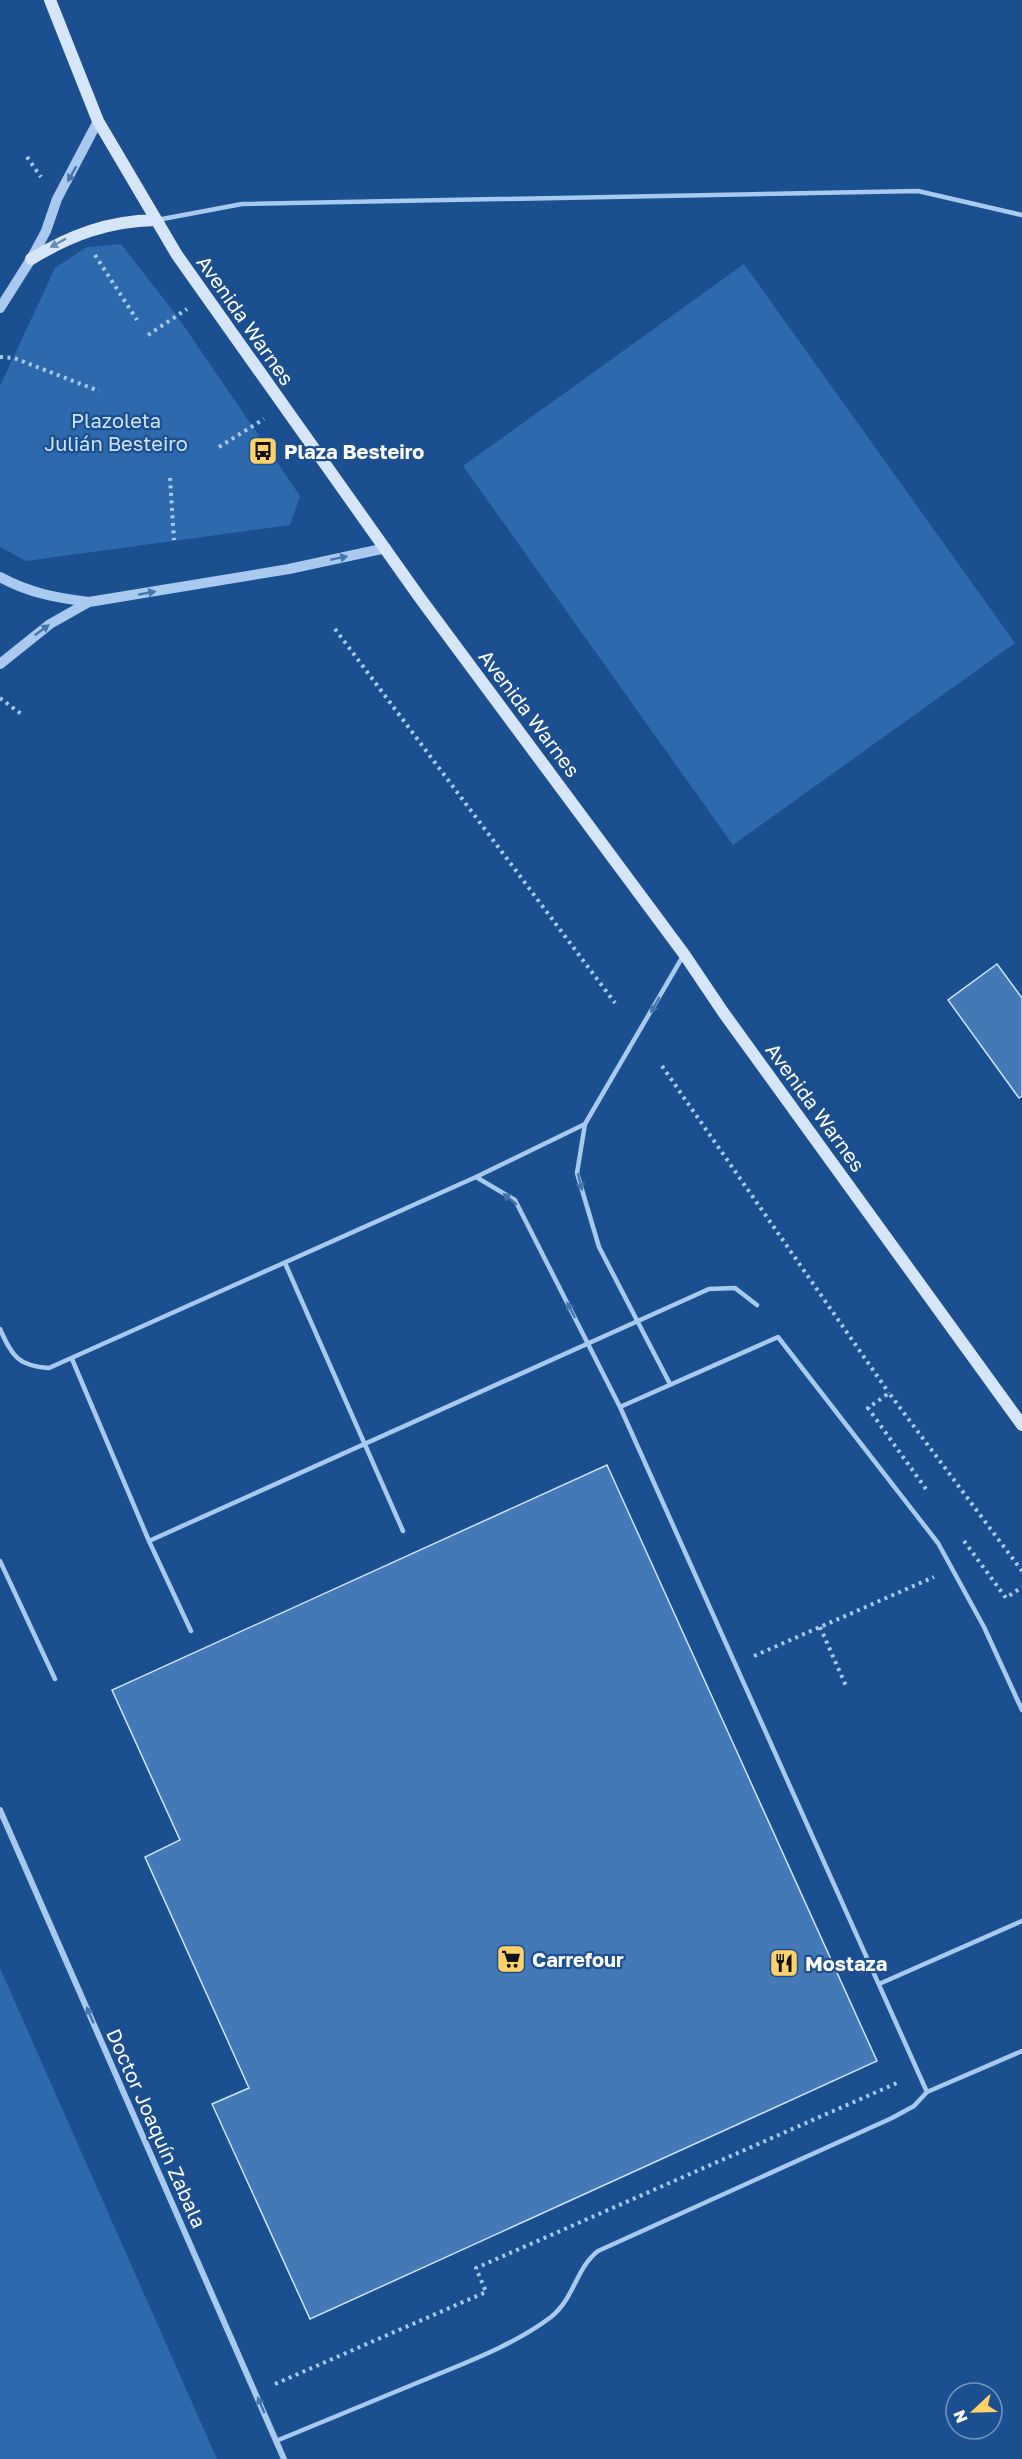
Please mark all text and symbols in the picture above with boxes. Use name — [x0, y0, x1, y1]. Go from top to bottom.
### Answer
one-way arrow — [67, 165, 77, 182]
one-way arrow — [49, 238, 66, 248]
street label: Avenida Warnes — [192, 251, 300, 389]
park label: Plazoleta Julián Besteiro — [44, 408, 188, 455]
bus stop icon: Plaza Besteiro — [247, 435, 279, 467]
place label: Plaza Besteiro — [284, 439, 424, 463]
one-way arrow — [329, 553, 348, 562]
one-way arrow — [137, 588, 156, 597]
one-way arrow — [34, 624, 50, 636]
street label: Avenida Warnes — [474, 645, 586, 781]
one-way arrow — [650, 997, 660, 1014]
street label: Avenida Warnes — [761, 1038, 871, 1176]
one-way arrow — [575, 1172, 585, 1191]
one-way arrow — [502, 1193, 517, 1206]
one-way arrow — [566, 1302, 576, 1319]
supermarket icon: Carrefour — [495, 1943, 527, 1975]
place label: Carrefour — [532, 1947, 624, 1971]
restaurant icon: Mostaza — [768, 1947, 800, 1979]
place label: Mostaza — [805, 1951, 887, 1975]
one-way arrow — [85, 2006, 94, 2024]
street label: Doctor Joaquín Zabala — [102, 2025, 212, 2231]
north arrow — [944, 2381, 1004, 2441]
one-way arrow — [256, 2397, 265, 2414]
text: N — [949, 2407, 972, 2426]

